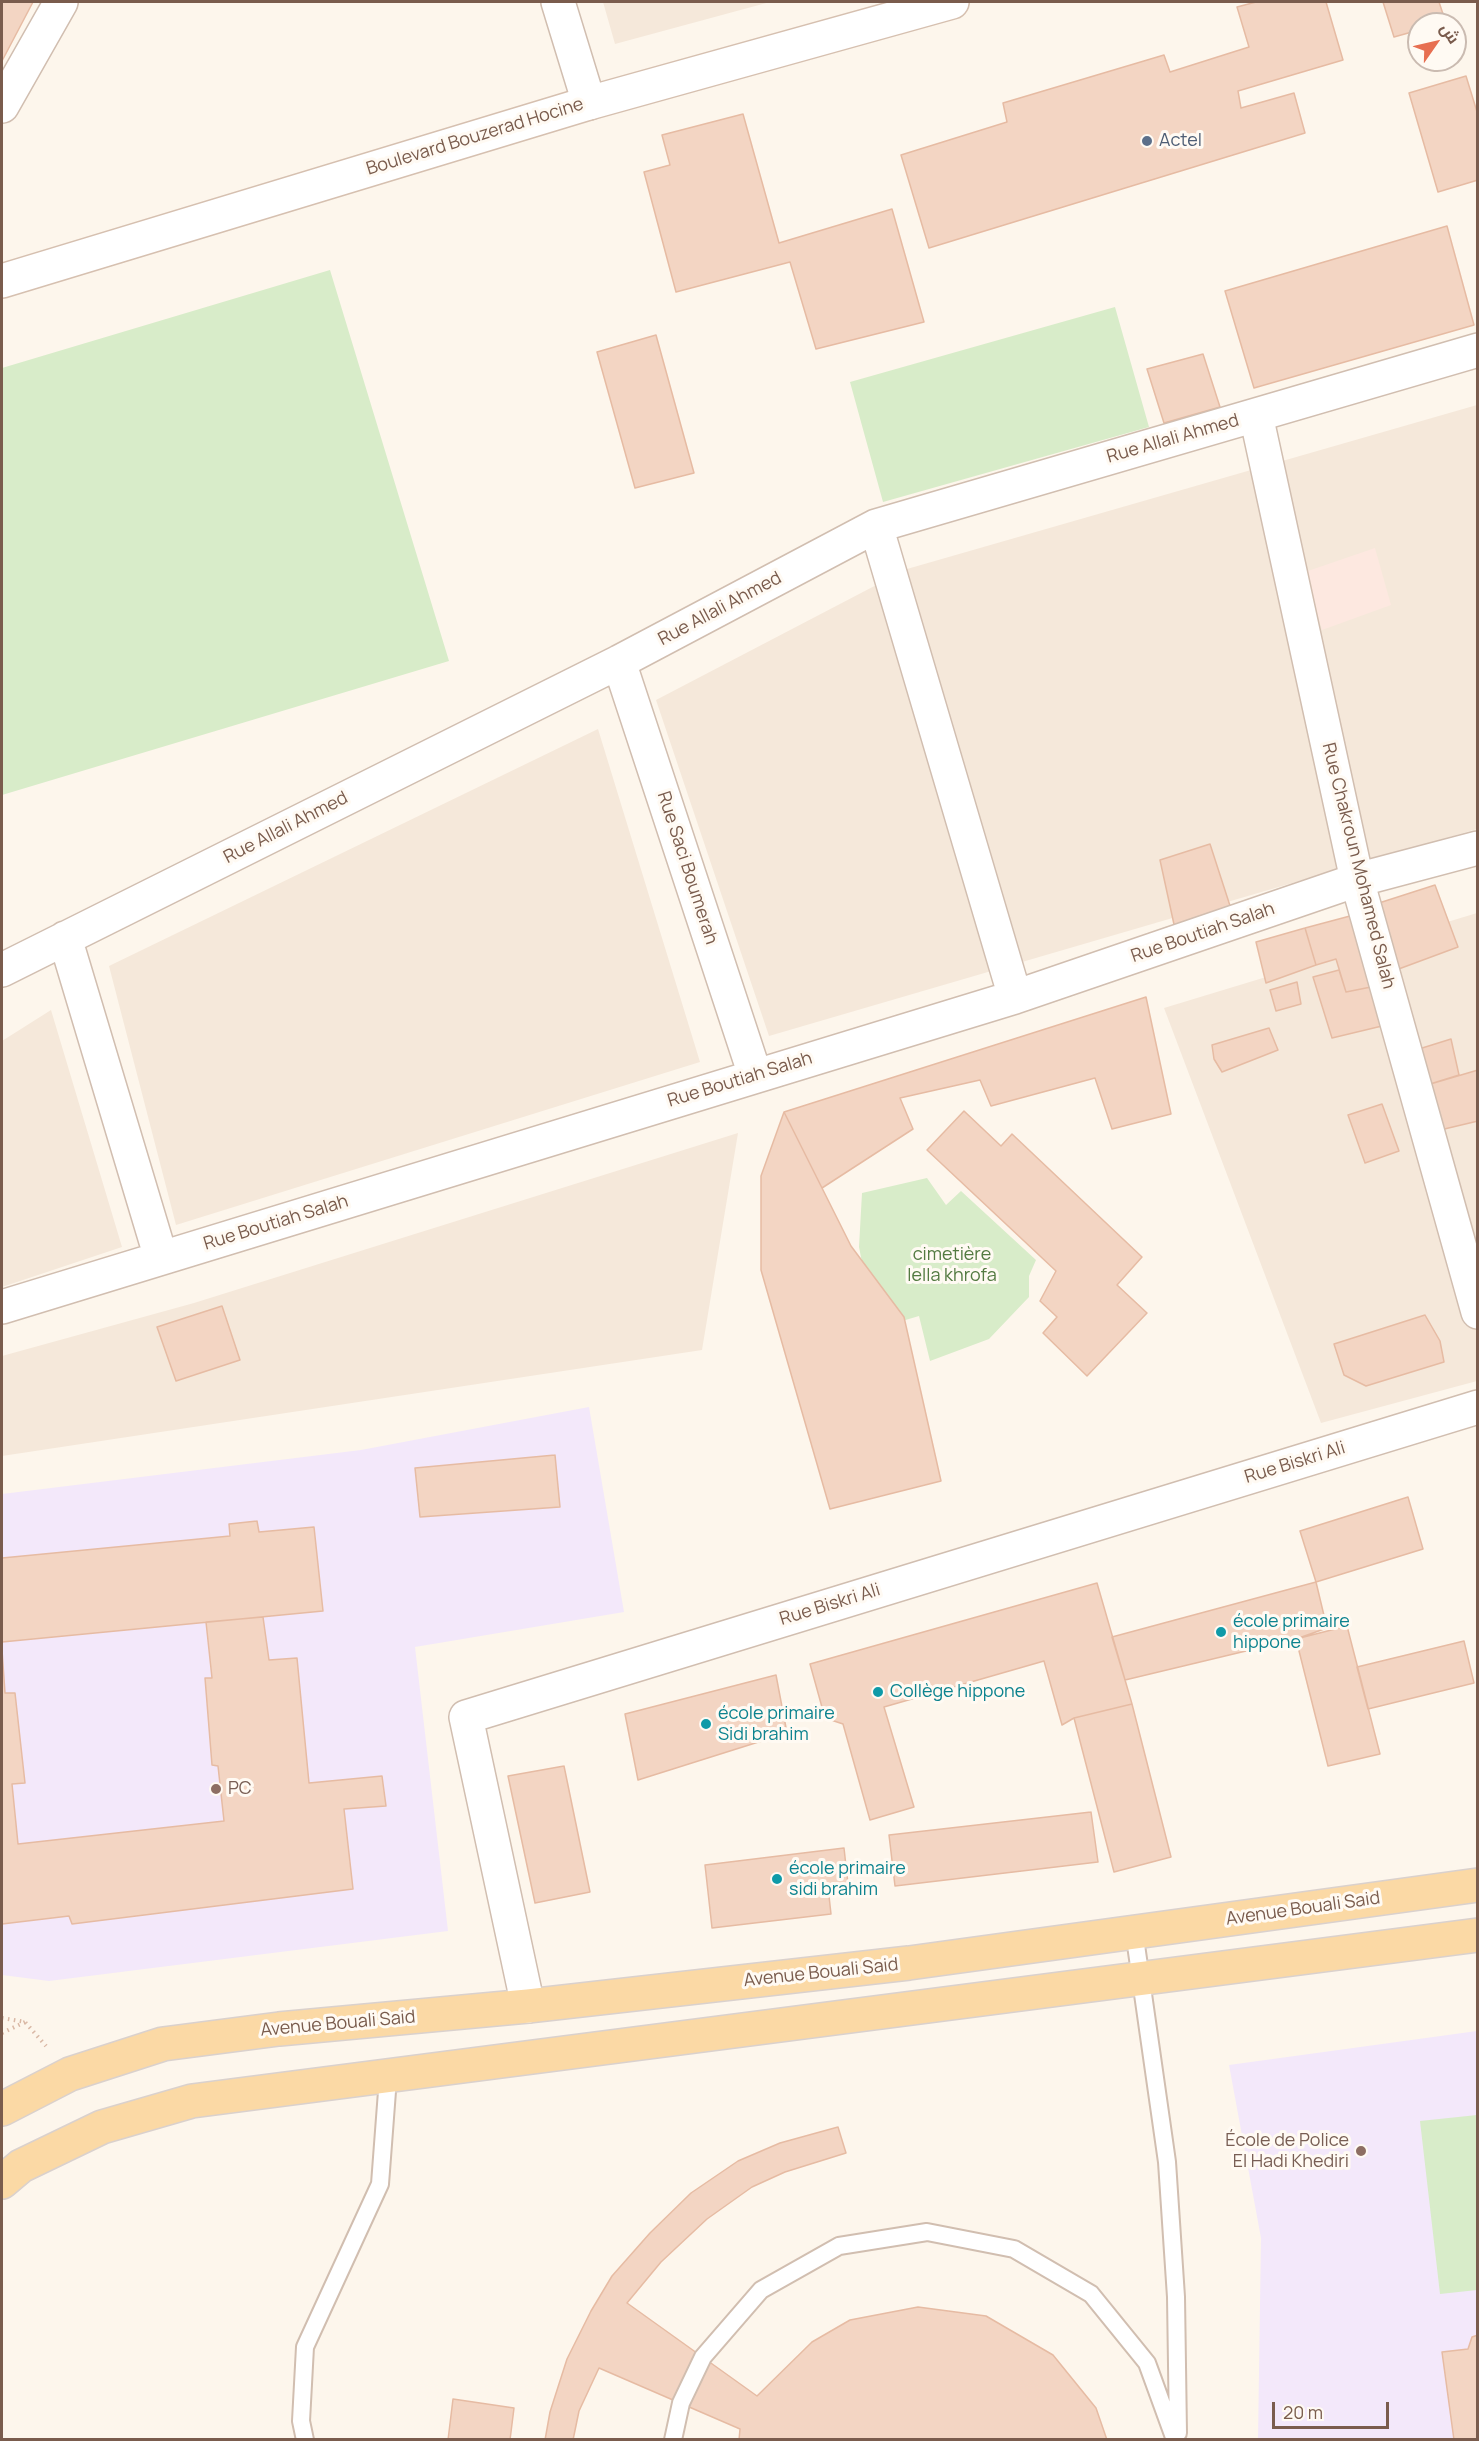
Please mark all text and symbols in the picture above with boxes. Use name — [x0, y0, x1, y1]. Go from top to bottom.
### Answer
north arrow — [1407, 12, 1467, 72]
text: ش — [1435, 18, 1465, 48]
street label: Boulevard Bouzerad Hocine — [364, 94, 586, 180]
place label: Actel — [1159, 130, 1202, 152]
marker: Actel — [1140, 134, 1154, 148]
street label: Rue Allali Ahmed — [1104, 410, 1242, 468]
street label: Rue Allali Ahmed — [655, 567, 785, 651]
street label: Rue Chakroun Mohamed Salah — [1317, 741, 1399, 991]
street label: Rue Allali Ahmed — [220, 787, 352, 869]
street label: Rue Saci Boumerah — [652, 789, 722, 947]
street label: Rue Boutiah Salah — [1128, 898, 1278, 968]
street label: Rue Boutiah Salah — [665, 1048, 815, 1112]
street label: Rue Boutiah Salah — [201, 1191, 351, 1255]
park label: cimetière lella khrofa — [907, 1244, 997, 1286]
street label: Rue Biskri Ali — [1242, 1437, 1348, 1489]
street label: Rue Biskri Ali — [777, 1579, 883, 1631]
place label: école primaire hippone — [1233, 1611, 1350, 1654]
marker: école primaire hippone — [1214, 1625, 1228, 1639]
place label: Collège hippone — [890, 1681, 1025, 1703]
marker: Collège hippone — [871, 1685, 885, 1699]
place label: école primaire Sidi brahim — [718, 1703, 835, 1746]
marker: école primaire Sidi brahim — [699, 1717, 713, 1731]
place label: PC — [228, 1778, 252, 1800]
marker: PC — [209, 1782, 223, 1796]
place label: école primaire sidi brahim — [789, 1858, 906, 1900]
marker: école primaire sidi brahim — [770, 1872, 784, 1886]
street label: Avenue Bouali Said — [1224, 1887, 1382, 1931]
street label: Avenue Bouali Said — [743, 1954, 899, 1992]
street label: Avenue Bouali Said — [260, 2006, 416, 2042]
place label: École de Police El Hadi Khediri — [1225, 2130, 1349, 2172]
marker: École de Police El Hadi Khediri — [1354, 2144, 1368, 2158]
scale bar — [1275, 2390, 1392, 2428]
text: 20 m — [1283, 2400, 1323, 2424]

